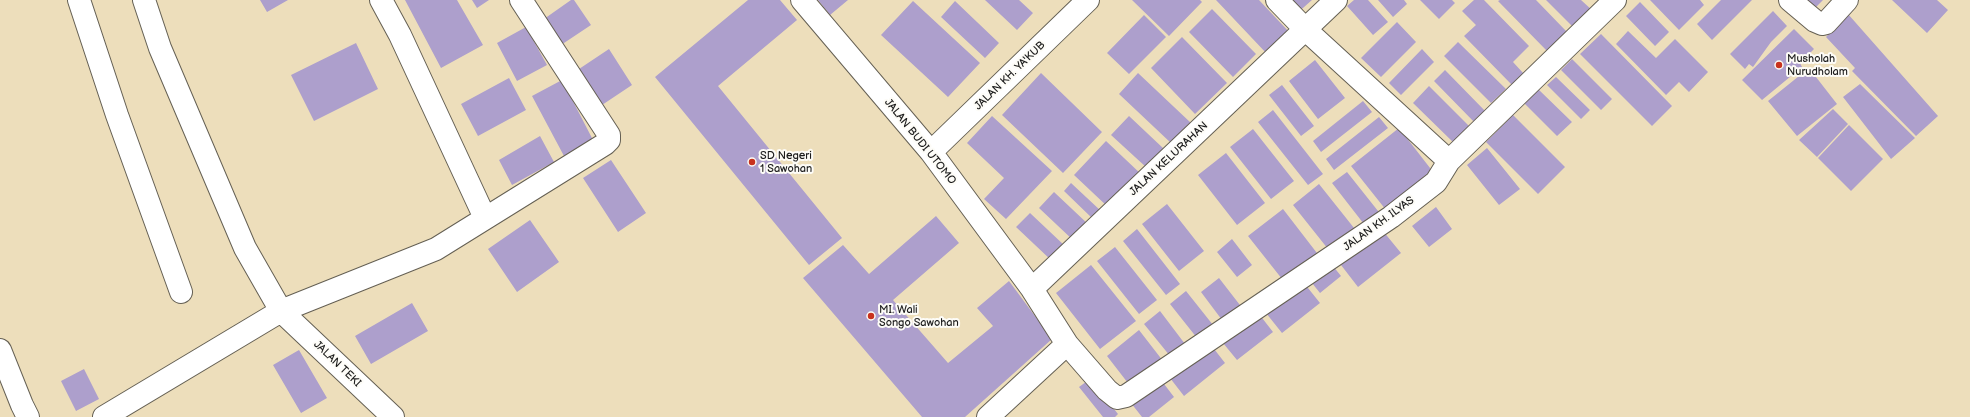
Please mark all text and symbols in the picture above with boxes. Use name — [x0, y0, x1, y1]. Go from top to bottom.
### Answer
street label: JALAN KH. YA'KUB — [972, 39, 1048, 113]
place label: Musholah Nurudholam — [1787, 52, 1848, 78]
marker: Musholah Nurudholam — [1774, 60, 1784, 70]
street label: JALAN BUDI UTOMO — [881, 96, 959, 188]
street label: JALAN KELURAHAN — [1127, 119, 1211, 199]
place label: SD Negeri 1 Sawohan — [760, 149, 812, 175]
marker: SD Negeri 1 Sawohan — [747, 157, 757, 167]
street label: JALAN KH. ILYAS — [1341, 194, 1417, 254]
place label: MI. Wali Songo Sawohan — [879, 303, 959, 329]
marker: MI. Wali Songo Sawohan — [866, 311, 876, 321]
street label: JALAN TEKI — [311, 338, 363, 390]

